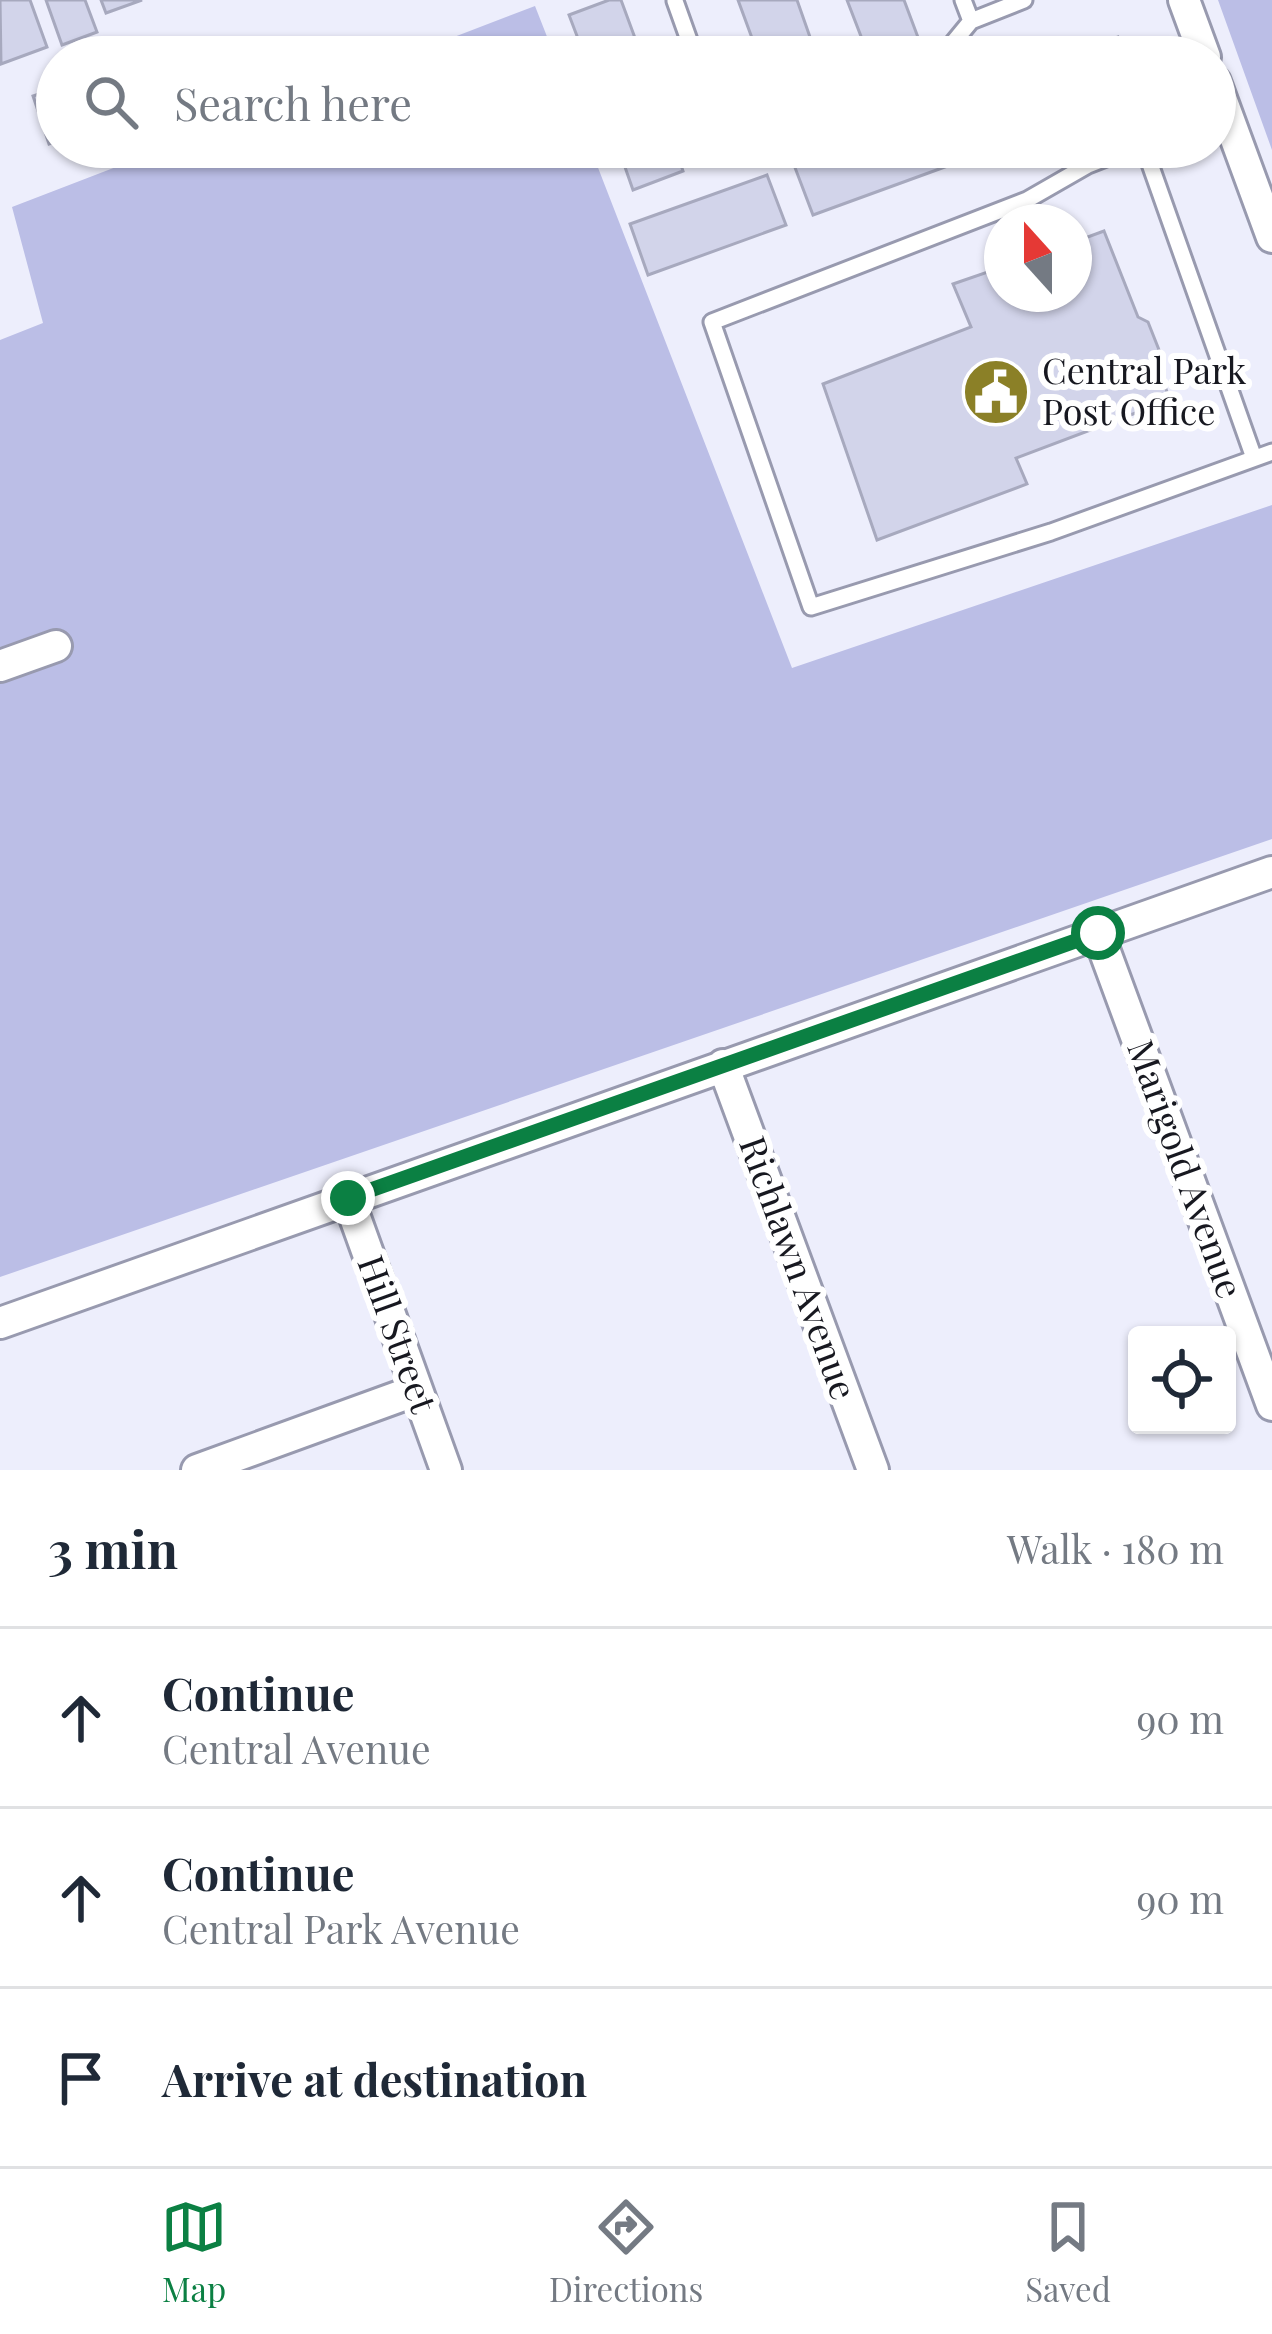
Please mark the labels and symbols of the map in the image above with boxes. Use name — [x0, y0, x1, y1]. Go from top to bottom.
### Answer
north arrow — [984, 204, 1092, 312]
place label: Central Park Post Office — [1042, 345, 1246, 434]
public building icon: Central Park Post Office — [961, 357, 1031, 427]
route start — [1071, 906, 1125, 960]
street label: Marigold Avenue — [1118, 1033, 1256, 1304]
street label: Richlawn Avenue — [730, 1129, 870, 1405]
route end — [321, 1171, 375, 1225]
street label: Hill Street — [348, 1248, 450, 1420]

